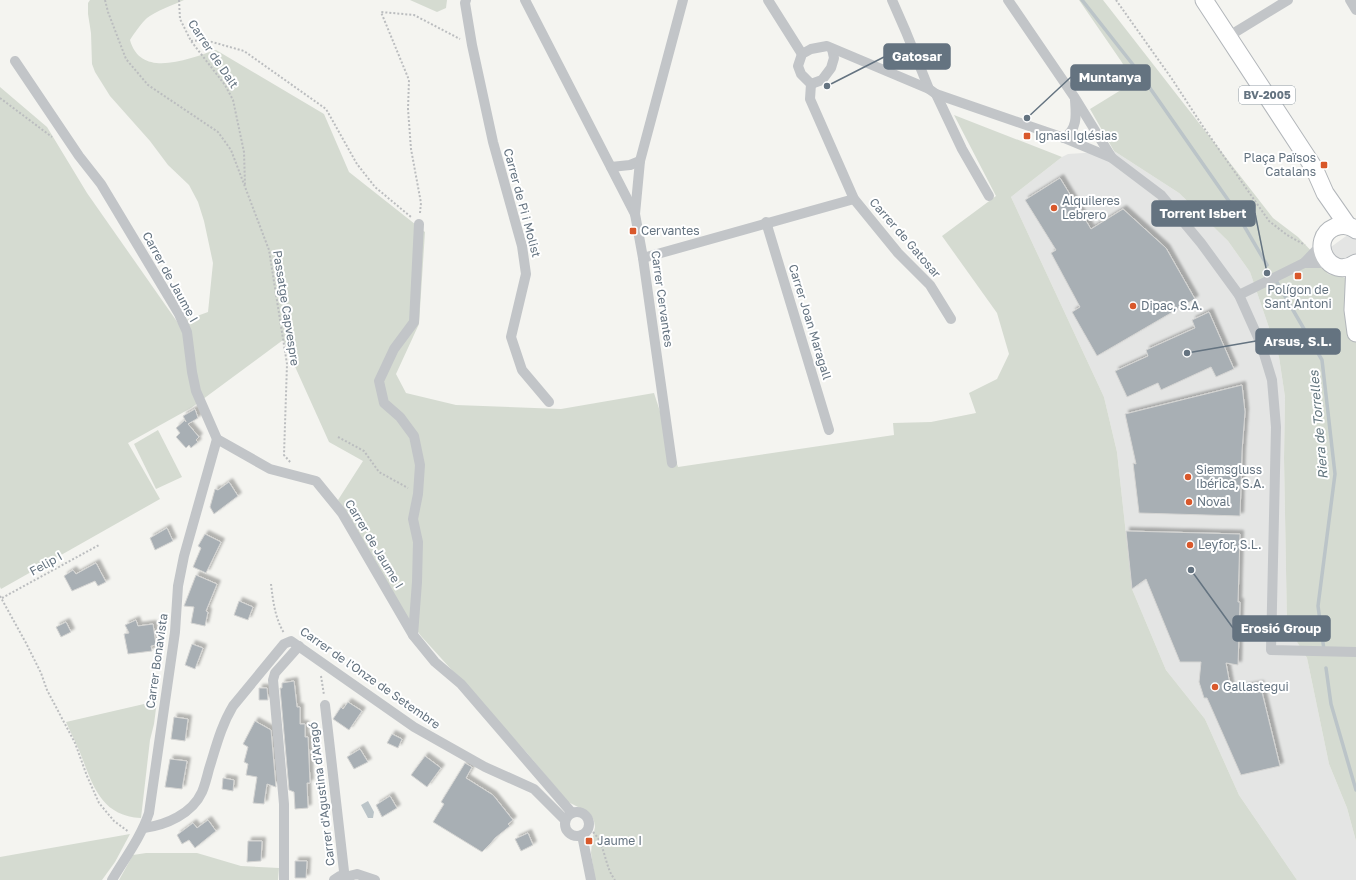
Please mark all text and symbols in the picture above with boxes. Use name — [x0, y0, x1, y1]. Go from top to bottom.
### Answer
street label: Carrer de Dalt — [185, 16, 242, 91]
callout: Gatosar — [884, 44, 950, 69]
text: Gatosar — [892, 48, 942, 64]
callout: Muntanya — [1071, 65, 1150, 90]
text: Muntanya — [1079, 69, 1142, 85]
road number: BV-2005 — [1239, 86, 1295, 104]
place label: Ignasi Iglésias — [1035, 128, 1117, 143]
marker: Ignasi Iglésias — [1022, 131, 1032, 141]
street label: Carrer de Pi i Molist — [501, 147, 544, 259]
place label: Plaça Països Catalans — [1244, 150, 1316, 179]
marker: Plaça Països Catalans — [1319, 160, 1329, 170]
place label: Alquileres Lebrero — [1062, 193, 1120, 222]
street label: Carrer de Gatosar — [867, 195, 944, 281]
callout: Torrent Isbert — [1152, 201, 1255, 226]
marker: Alquileres Lebrero — [1049, 203, 1059, 213]
text: Torrent Isbert — [1159, 205, 1247, 221]
place label: Cervantes — [641, 223, 700, 238]
marker: Cervantes — [628, 226, 638, 236]
street label: Carrer de Jaume I — [139, 229, 202, 325]
street label: Passatge Capvespre — [270, 249, 303, 367]
street label: Carrer Cervantes — [648, 250, 677, 348]
street label: Carrer Joan Maragall — [786, 262, 835, 382]
marker: Polígon de Sant Antoni — [1293, 271, 1303, 281]
place label: Polígon de Sant Antoni — [1264, 282, 1332, 311]
place label: Dipac, S.A. — [1141, 298, 1203, 313]
marker: Dipac, S.A. — [1128, 301, 1138, 311]
callout: Arsus, S.L. — [1256, 329, 1340, 354]
text: Arsus, S.L. — [1264, 333, 1332, 349]
water label: Riera de Torrelles — [1305, 369, 1331, 480]
place label: Siemsgluss Ibérica, S.A. — [1196, 462, 1265, 491]
marker: Siemsgluss Ibérica, S.A. — [1183, 472, 1193, 482]
place label: Noval — [1197, 494, 1230, 509]
street label: Carrer de Jaume I — [342, 496, 407, 591]
marker: Noval — [1184, 497, 1194, 507]
place label: Leyfor, S.L. — [1198, 537, 1262, 552]
marker: Leyfor, S.L. — [1185, 540, 1195, 550]
street label: Felip I — [27, 548, 65, 579]
street label: Carrer Bonavista — [142, 612, 171, 709]
callout: Erosió Group — [1233, 616, 1330, 641]
text: Erosió Group — [1241, 620, 1321, 636]
street label: Carrer de l'Onze de Setembre — [297, 623, 443, 732]
place label: Gallastegui — [1223, 679, 1289, 694]
marker: Gallastegui — [1210, 682, 1220, 692]
street label: Carrer d'Agustina d'Aragó — [305, 721, 338, 867]
place label: Jaume I — [597, 833, 642, 848]
marker: Jaume I — [584, 836, 594, 846]

